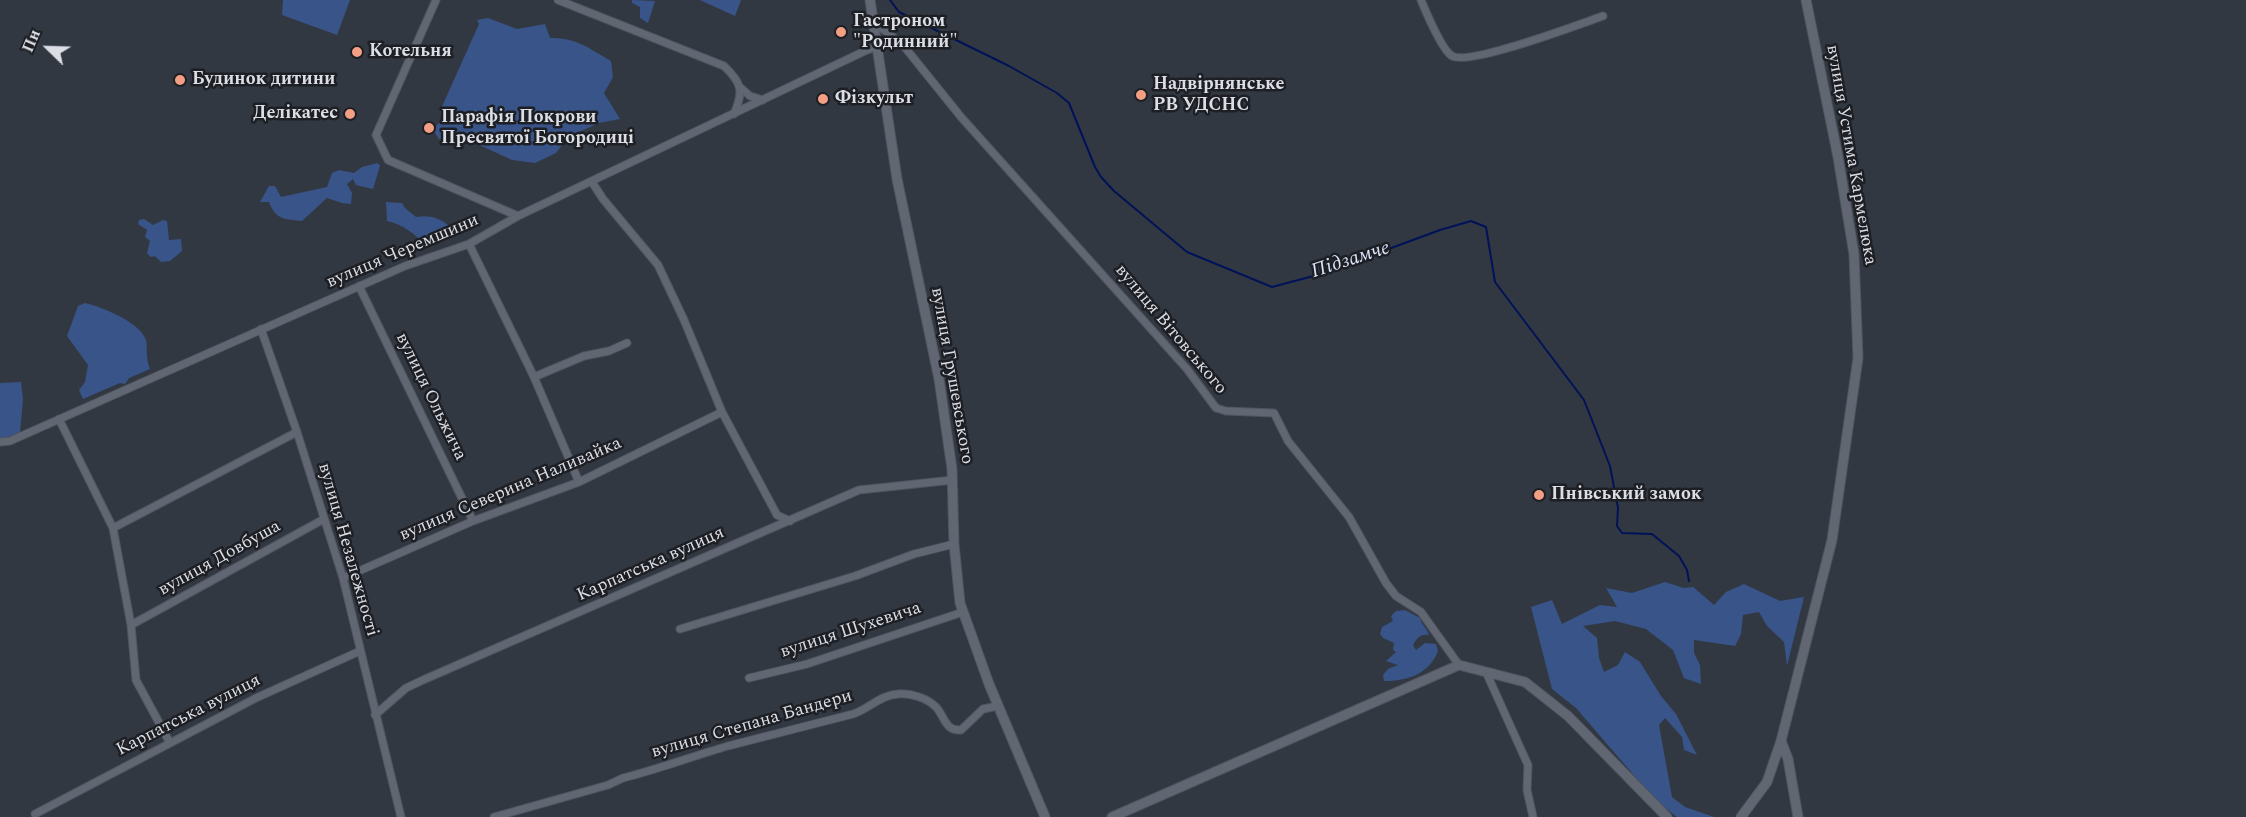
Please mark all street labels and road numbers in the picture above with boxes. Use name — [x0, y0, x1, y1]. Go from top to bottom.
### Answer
street label: вулиця Устима Кармелюка — [1820, 43, 1880, 267]
street label: вулиця Черемшини — [324, 210, 482, 294]
street label: вулиця Вітовського — [1109, 261, 1231, 399]
street label: вулиця Грушевського — [925, 286, 977, 466]
street label: вулиця Ольжича — [390, 330, 470, 464]
street label: вулиця Северина Наливайка — [397, 433, 625, 547]
street label: вулиця Незалежності — [312, 461, 382, 639]
street label: вулиця Довбуша — [155, 516, 285, 602]
street label: Карпатська вулиця — [574, 523, 728, 607]
street label: вулиця Шухевича — [778, 598, 924, 664]
street label: Карпатська вулиця — [113, 670, 265, 762]
street label: вулиця Степана Бандери — [649, 686, 855, 764]

